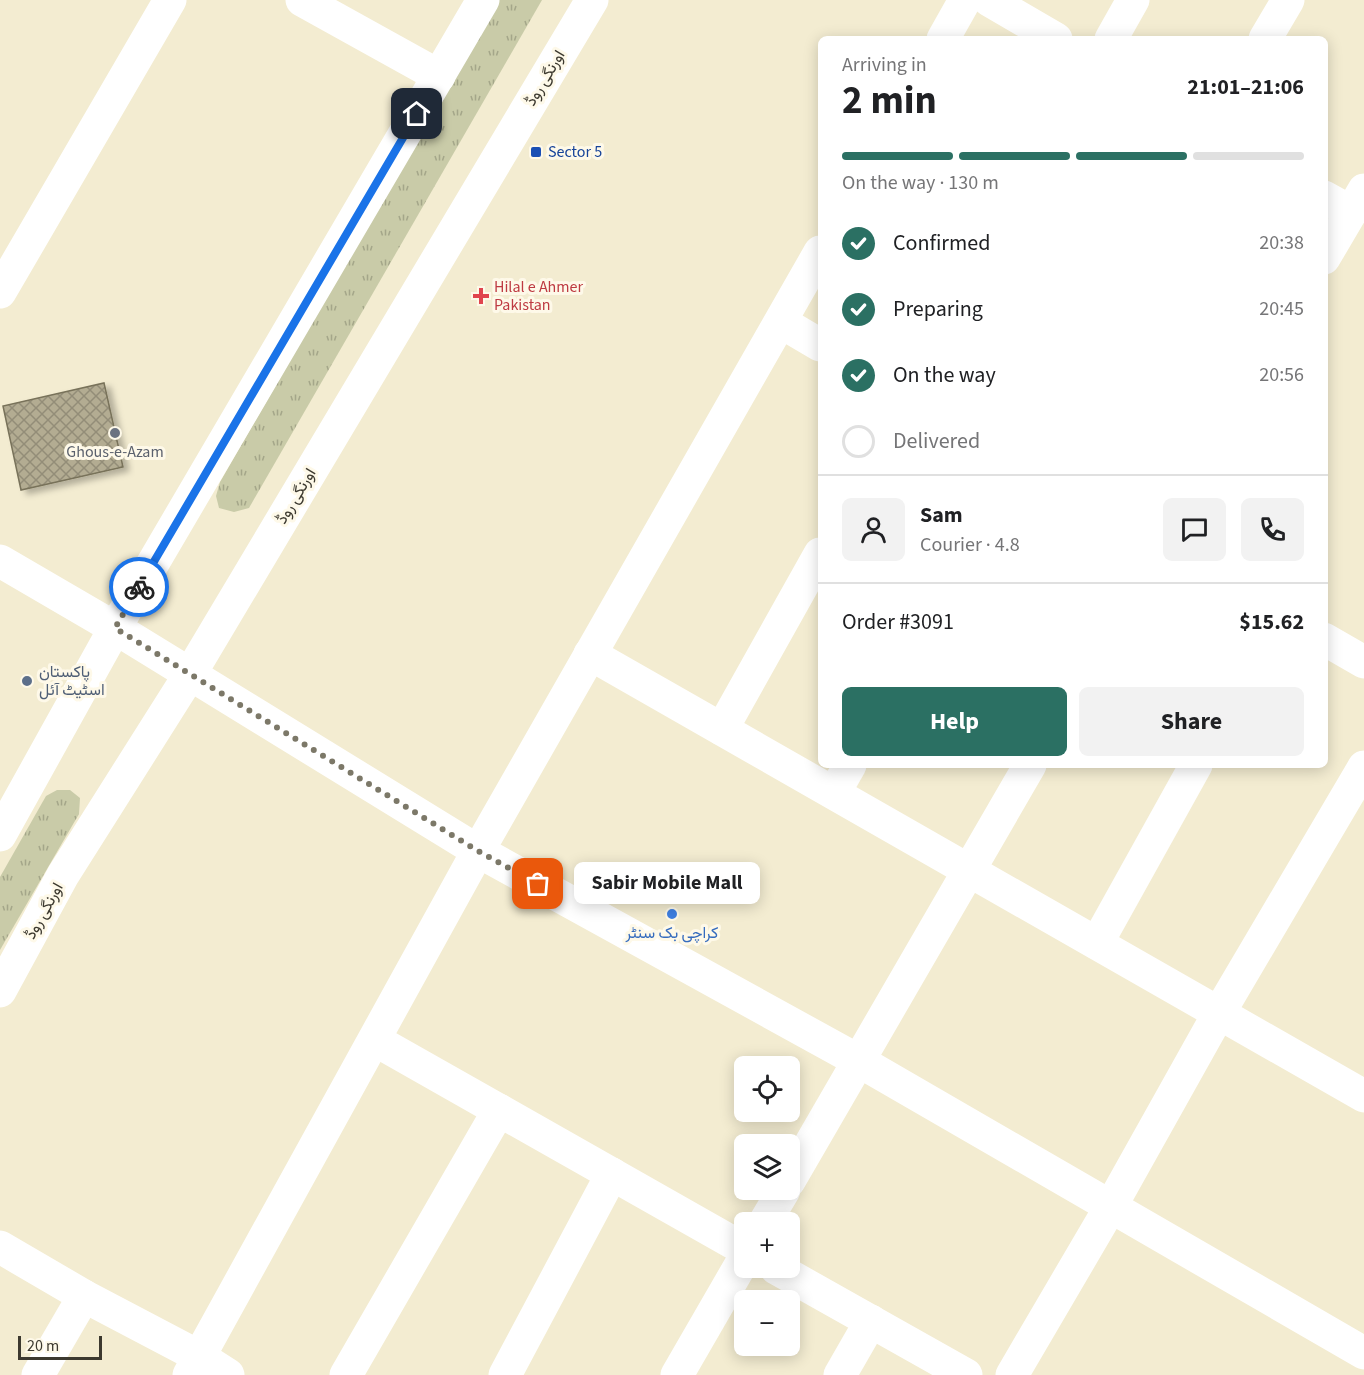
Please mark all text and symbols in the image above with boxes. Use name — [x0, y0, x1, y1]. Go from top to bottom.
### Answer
street label: اورنگی روڈ — [520, 46, 570, 110]
text: Arriving in — [842, 51, 927, 79]
text: 21:01–21:06 — [1187, 71, 1304, 103]
text: 2 min — [842, 73, 937, 129]
pin — [391, 88, 442, 139]
icon: home — [400, 97, 433, 130]
place label: Sector 5 — [548, 141, 602, 163]
marker: Sector 5 — [529, 145, 543, 159]
text: On the way · 130 m — [842, 169, 999, 197]
icon: check — [842, 227, 875, 260]
text: Confirmed — [893, 227, 990, 259]
text: 20:38 — [1259, 229, 1304, 257]
place label: Hilal e Ahmer Pakistan — [494, 276, 584, 316]
marker: Hilal e Ahmer Pakistan — [472, 287, 490, 305]
icon: check — [842, 293, 875, 326]
text: Preparing — [893, 293, 983, 325]
text: 20:45 — [1259, 295, 1304, 323]
icon: check — [842, 359, 875, 392]
text: On the way — [893, 359, 996, 391]
text: 20:56 — [1259, 361, 1304, 389]
text: Delivered — [893, 425, 980, 457]
marker: Ghous-e-Azam — [108, 426, 122, 440]
place label: Ghous-e-Azam — [66, 441, 164, 463]
street label: اورنگی روڈ — [271, 464, 321, 528]
button: person — [842, 498, 905, 561]
button: chat — [1163, 498, 1226, 561]
button: phone — [1241, 498, 1304, 561]
text: Sam — [920, 499, 963, 531]
text: Courier · 4.8 — [920, 531, 1020, 559]
courier — [109, 557, 169, 617]
icon: bike — [123, 571, 156, 604]
text: Order #3091 — [842, 606, 954, 638]
text: $15.62 — [1239, 606, 1304, 638]
place label: پاکستان اسٹیٹ آئل — [39, 661, 105, 701]
marker: پاکستان اسٹیٹ آئل — [20, 674, 34, 688]
button: Help — [842, 687, 1067, 756]
button: Share — [1079, 687, 1304, 756]
pin — [512, 858, 563, 909]
callout: Sabir Mobile Mall — [574, 863, 760, 905]
icon: bag — [521, 867, 554, 900]
text: Sabir Mobile Mall — [591, 869, 743, 897]
street label: اورنگی روڈ — [19, 879, 69, 943]
marker: کراچی بک سنٹر — [665, 907, 679, 921]
place label: کراچی بک سنٹر — [625, 922, 718, 944]
map controls — [734, 1056, 800, 1356]
button: locate — [734, 1056, 800, 1122]
button: layers — [734, 1134, 800, 1200]
button: + — [734, 1212, 800, 1278]
button: − — [734, 1290, 800, 1356]
scale bar — [18, 1333, 102, 1360]
text: 20 m — [27, 1335, 59, 1357]

